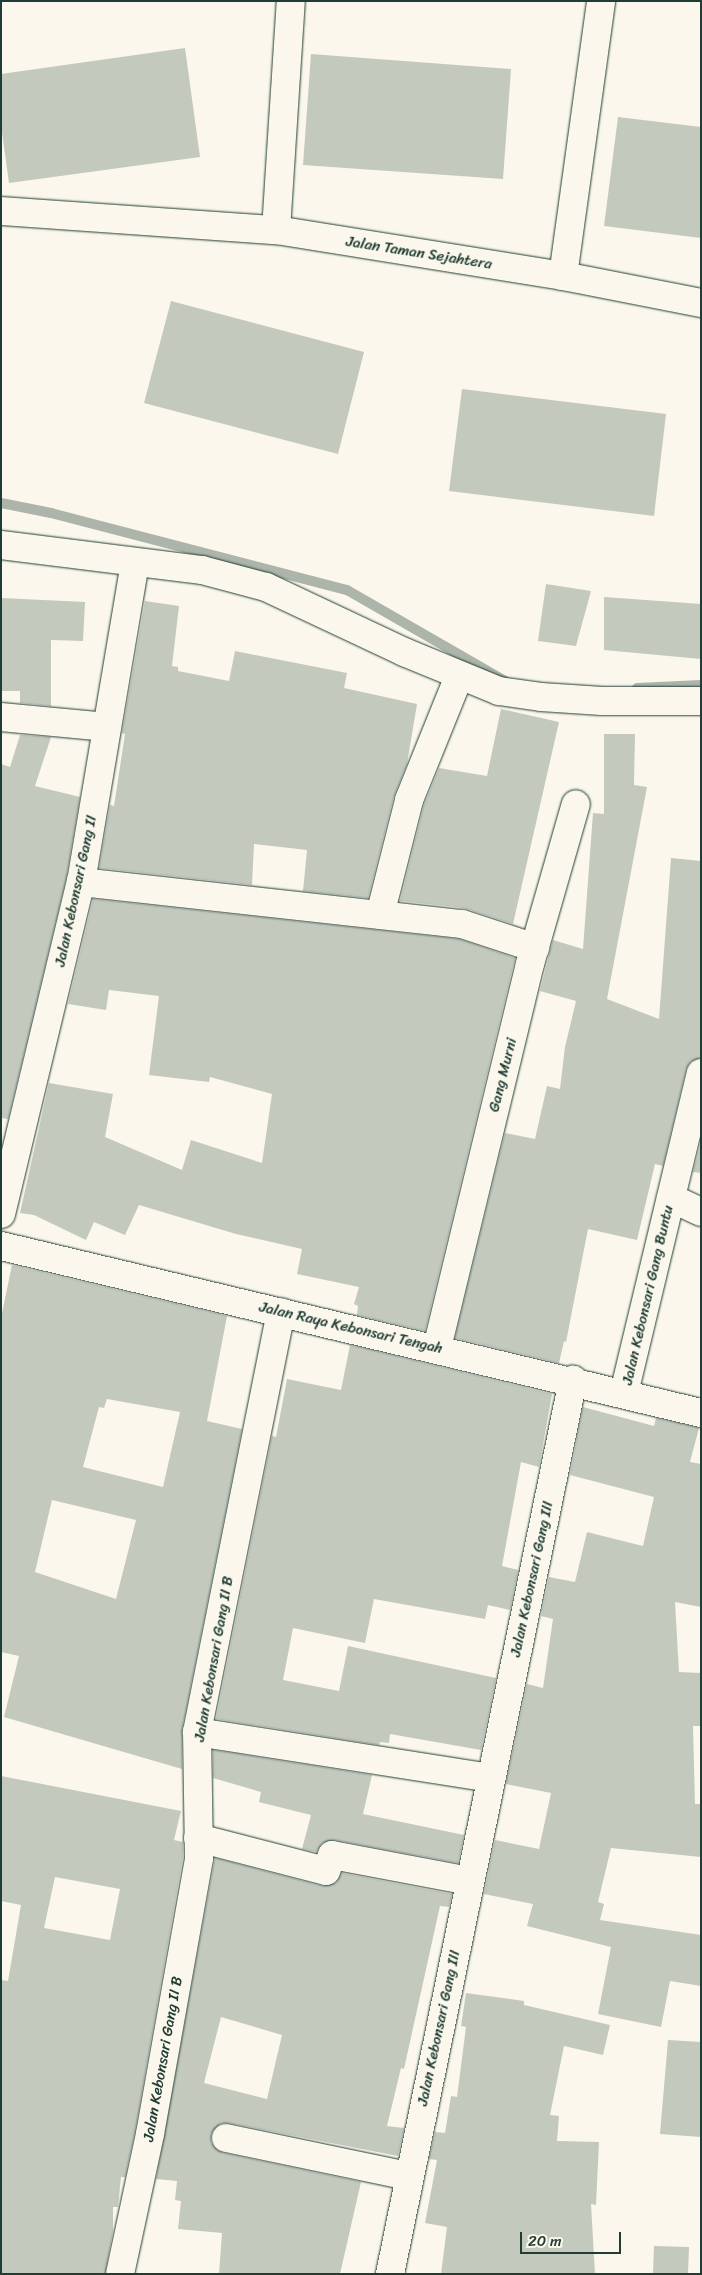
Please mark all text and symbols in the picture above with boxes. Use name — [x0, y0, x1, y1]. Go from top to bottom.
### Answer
street label: Jalan Taman Sejahtera — [344, 233, 494, 273]
street label: Jalan Kebonsari Gang II — [51, 814, 101, 968]
street label: Gang Murni — [485, 1036, 521, 1114]
street label: Jalan Kebonsari Gang Buntu — [619, 1204, 677, 1386]
street label: Jalan Raya Kebonsari Tengah — [257, 1298, 445, 1358]
street label: Jalan Kebonsari Gang III — [507, 1500, 557, 1658]
street label: Jalan Kebonsari Gang II B — [191, 1575, 237, 1743]
street label: Jalan Kebonsari Gang III — [414, 1949, 464, 2107]
street label: Jalan Kebonsari Gang II B — [140, 1975, 186, 2143]
scale bar — [522, 2222, 623, 2254]
text: 20 m — [528, 2228, 562, 2254]

